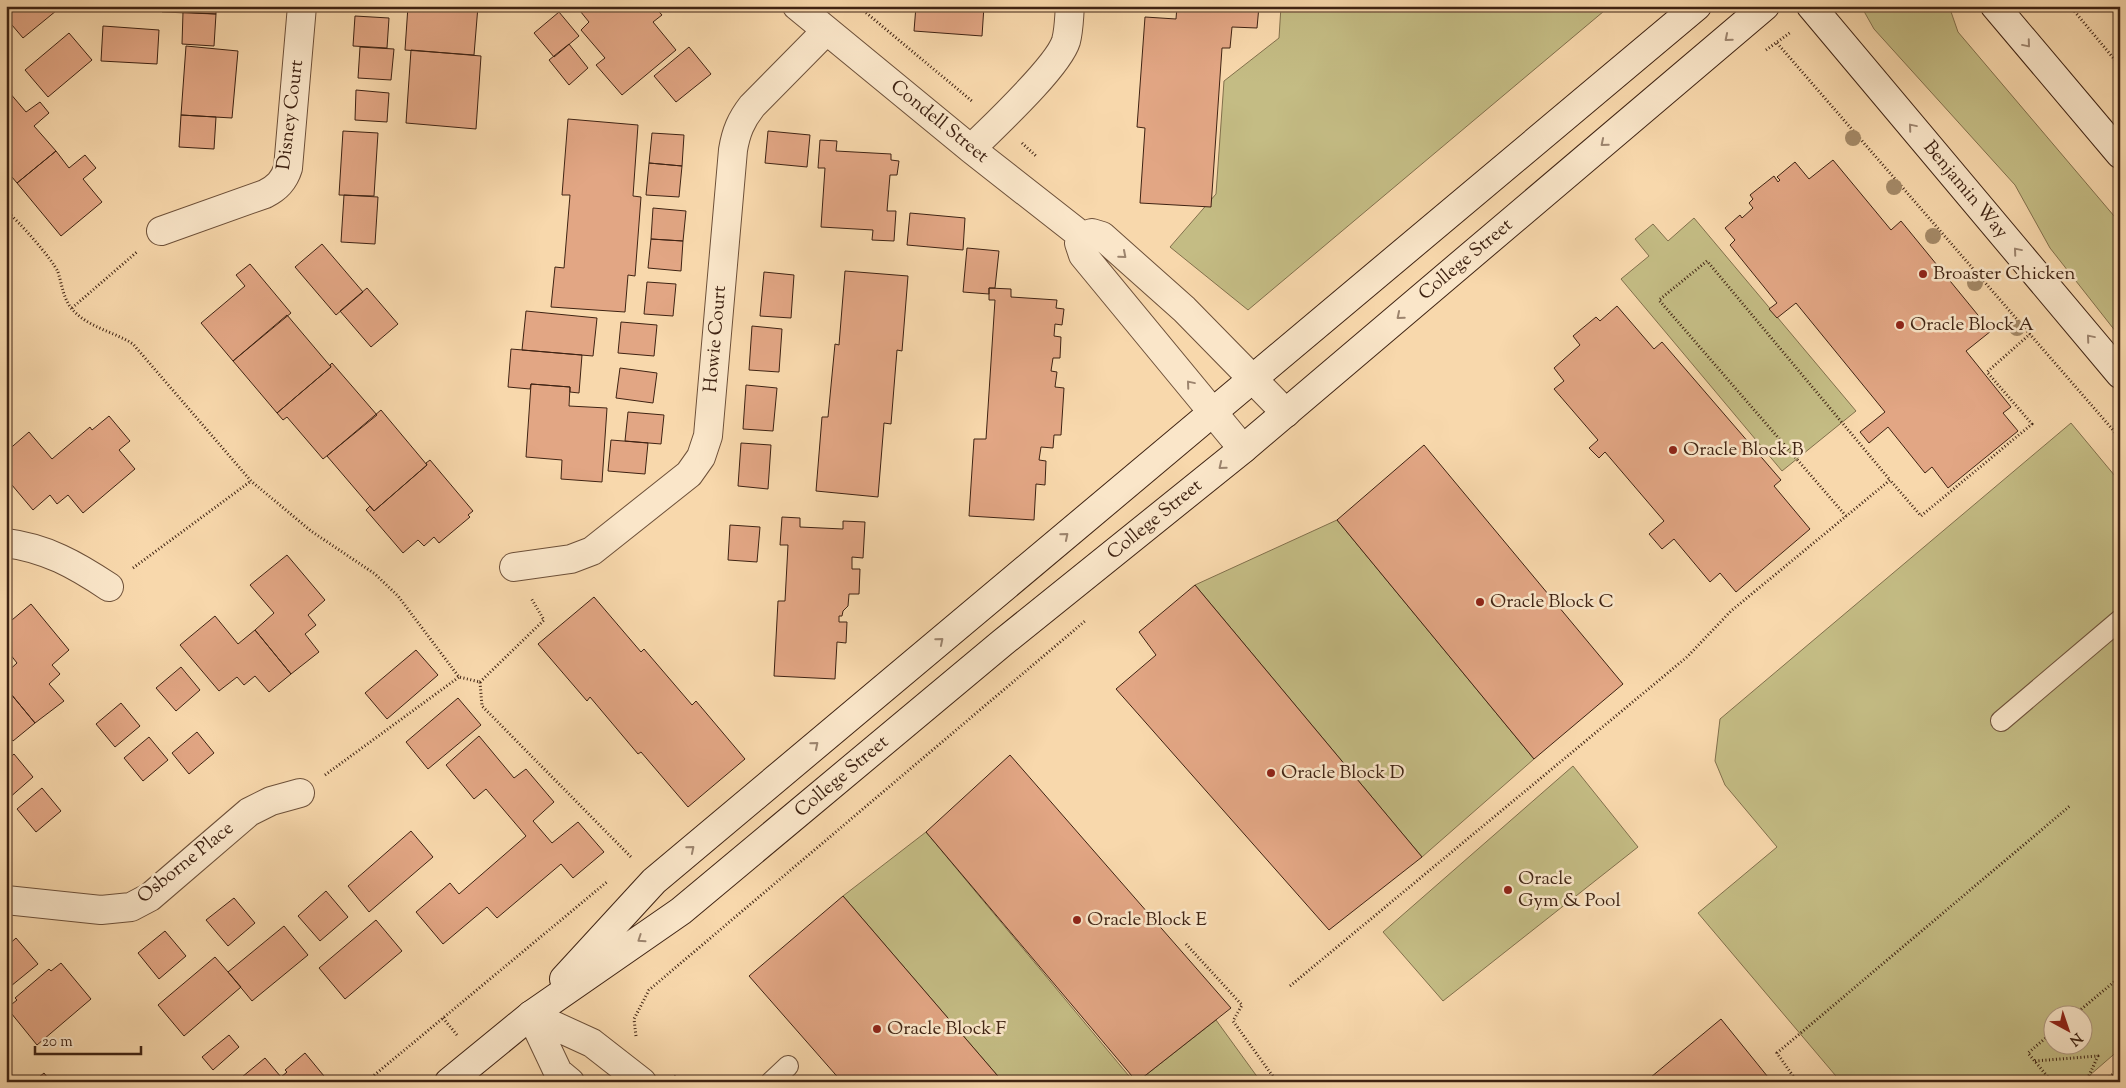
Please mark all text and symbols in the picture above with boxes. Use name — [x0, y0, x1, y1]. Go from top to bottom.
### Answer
one-way arrow — [1725, 32, 1734, 40]
one-way arrow — [2021, 38, 2030, 47]
street label: Disney Court — [271, 58, 311, 172]
street label: Condell Street — [884, 74, 994, 170]
one-way arrow — [1910, 124, 1918, 133]
street label: Benjamin Way — [1916, 135, 2014, 245]
one-way arrow — [1601, 137, 1610, 146]
street label: College Street — [1413, 212, 1519, 307]
one-way arrow — [2014, 248, 2022, 257]
one-way arrow — [1117, 249, 1126, 258]
place label: Broaster Chicken — [1933, 261, 2076, 288]
marker: Broaster Chicken — [1917, 268, 1929, 280]
street label: Howie Court — [698, 284, 734, 393]
one-way arrow — [1397, 311, 1406, 320]
place label: Oracle Block A — [1910, 312, 2035, 339]
marker: Oracle Block A — [1894, 319, 1906, 331]
one-way arrow — [2086, 334, 2095, 343]
one-way arrow — [1186, 381, 1195, 390]
place label: Oracle Block B — [1683, 437, 1804, 464]
marker: Oracle Block B — [1667, 444, 1679, 456]
one-way arrow — [1219, 460, 1228, 468]
street label: College Street — [1102, 473, 1209, 567]
one-way arrow — [1059, 533, 1068, 542]
place label: Oracle Block C — [1490, 589, 1614, 616]
marker: Oracle Block C — [1474, 596, 1486, 608]
one-way arrow — [934, 638, 943, 646]
street label: College Street — [789, 729, 895, 824]
one-way arrow — [810, 742, 819, 751]
place label: Oracle Block D — [1281, 760, 1405, 787]
marker: Oracle Block D — [1265, 767, 1277, 779]
street label: Osborne Place — [132, 816, 240, 910]
one-way arrow — [685, 847, 694, 855]
place label: Oracle Gym & Pool — [1518, 866, 1621, 915]
marker: Oracle Gym & Pool — [1502, 884, 1514, 896]
place label: Oracle Block E — [1087, 907, 1208, 934]
marker: Oracle Block E — [1071, 914, 1083, 926]
one-way arrow — [637, 933, 647, 942]
north arrow — [2044, 1006, 2094, 1056]
place label: Oracle Block F — [887, 1016, 1007, 1043]
scale bar — [35, 1023, 141, 1055]
marker: Oracle Block F — [871, 1023, 883, 1035]
text: N — [2064, 1027, 2086, 1050]
text: 20 m — [42, 1032, 73, 1053]

